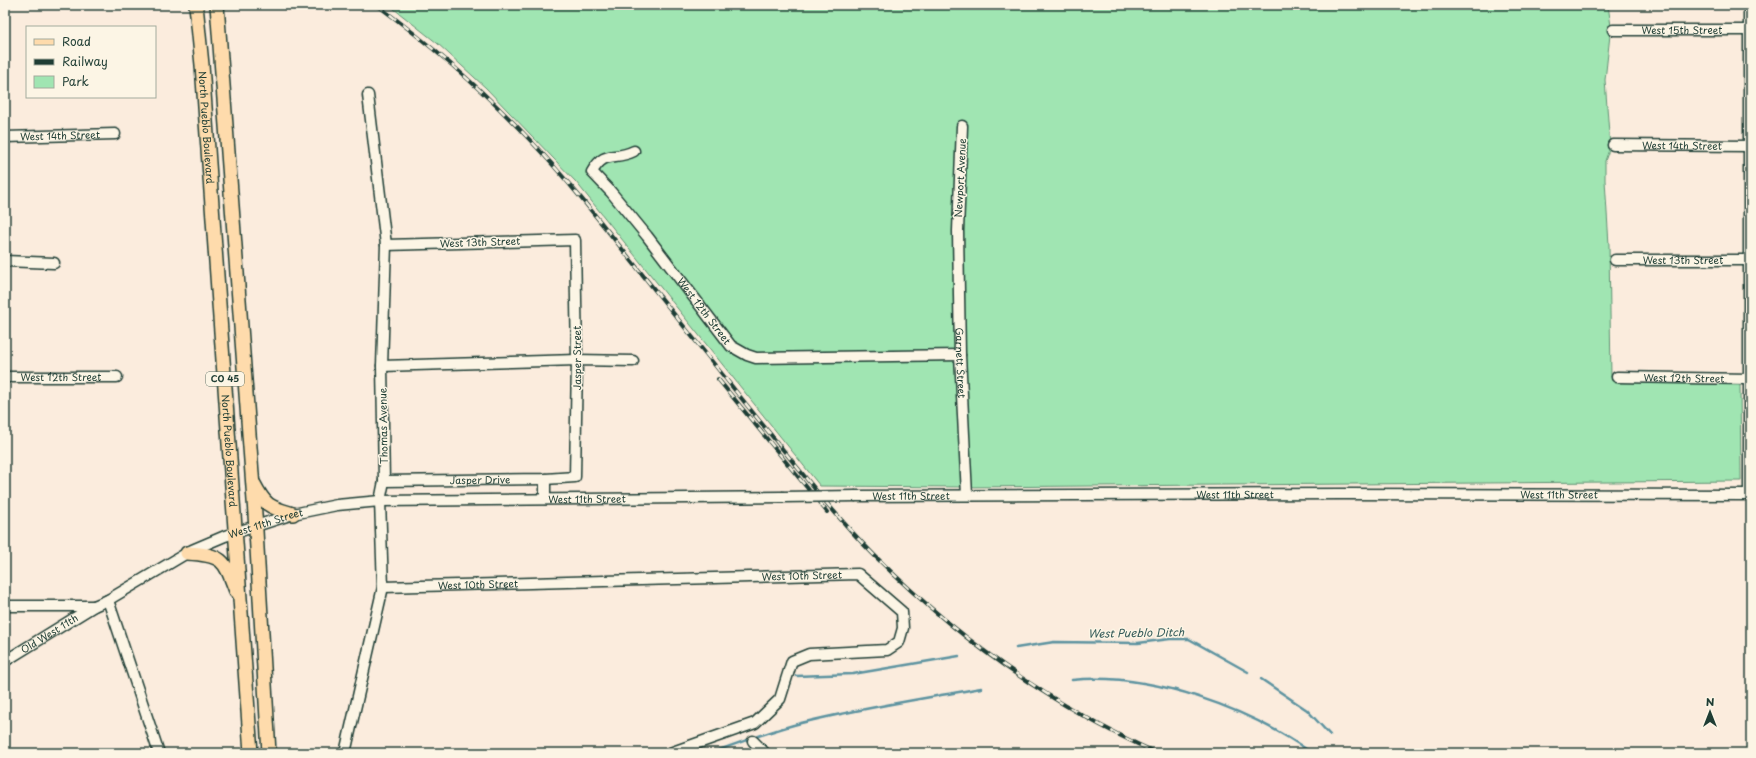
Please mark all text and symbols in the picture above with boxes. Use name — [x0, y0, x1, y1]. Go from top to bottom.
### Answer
street label: West 15th Street — [1642, 22, 1722, 37]
legend — [26, 26, 156, 98]
text: Road — [62, 32, 91, 50]
text: Railway — [62, 52, 108, 70]
street label: North Pueblo Boulevard — [195, 71, 218, 184]
text: Park — [62, 72, 89, 90]
street label: West 14th Street — [20, 126, 100, 144]
street label: Newport Avenue — [950, 137, 969, 218]
street label: West 14th Street — [1642, 137, 1722, 153]
street label: West 13th Street — [440, 233, 520, 250]
street label: West 13th Street — [1643, 252, 1723, 267]
street label: West 12th Street — [674, 274, 735, 347]
street label: Jasper Street — [569, 326, 584, 390]
street label: Garnett Street — [953, 327, 970, 399]
street label: West 12th Street — [21, 369, 101, 384]
street label: West 12th Street — [1643, 369, 1725, 386]
road number: CO 45 — [206, 372, 244, 386]
street label: Thomas Avenue — [374, 387, 391, 464]
street label: North Pueblo Boulevard — [218, 394, 241, 508]
street label: Jasper Drive — [450, 471, 510, 487]
street label: West 11th Street — [1196, 486, 1274, 502]
street label: West 11th Street — [1520, 486, 1598, 502]
street label: West 11th Street — [872, 488, 950, 503]
street label: West 11th Street — [548, 491, 626, 506]
street label: West 11th Street — [226, 504, 304, 542]
street label: West 10th Street — [762, 566, 842, 584]
street label: West 10th Street — [438, 575, 518, 592]
street label: Old West 11th — [17, 610, 81, 657]
water label: West Pueblo Ditch — [1088, 623, 1185, 642]
north arrow — [1690, 692, 1730, 732]
text: N — [1706, 693, 1715, 710]

